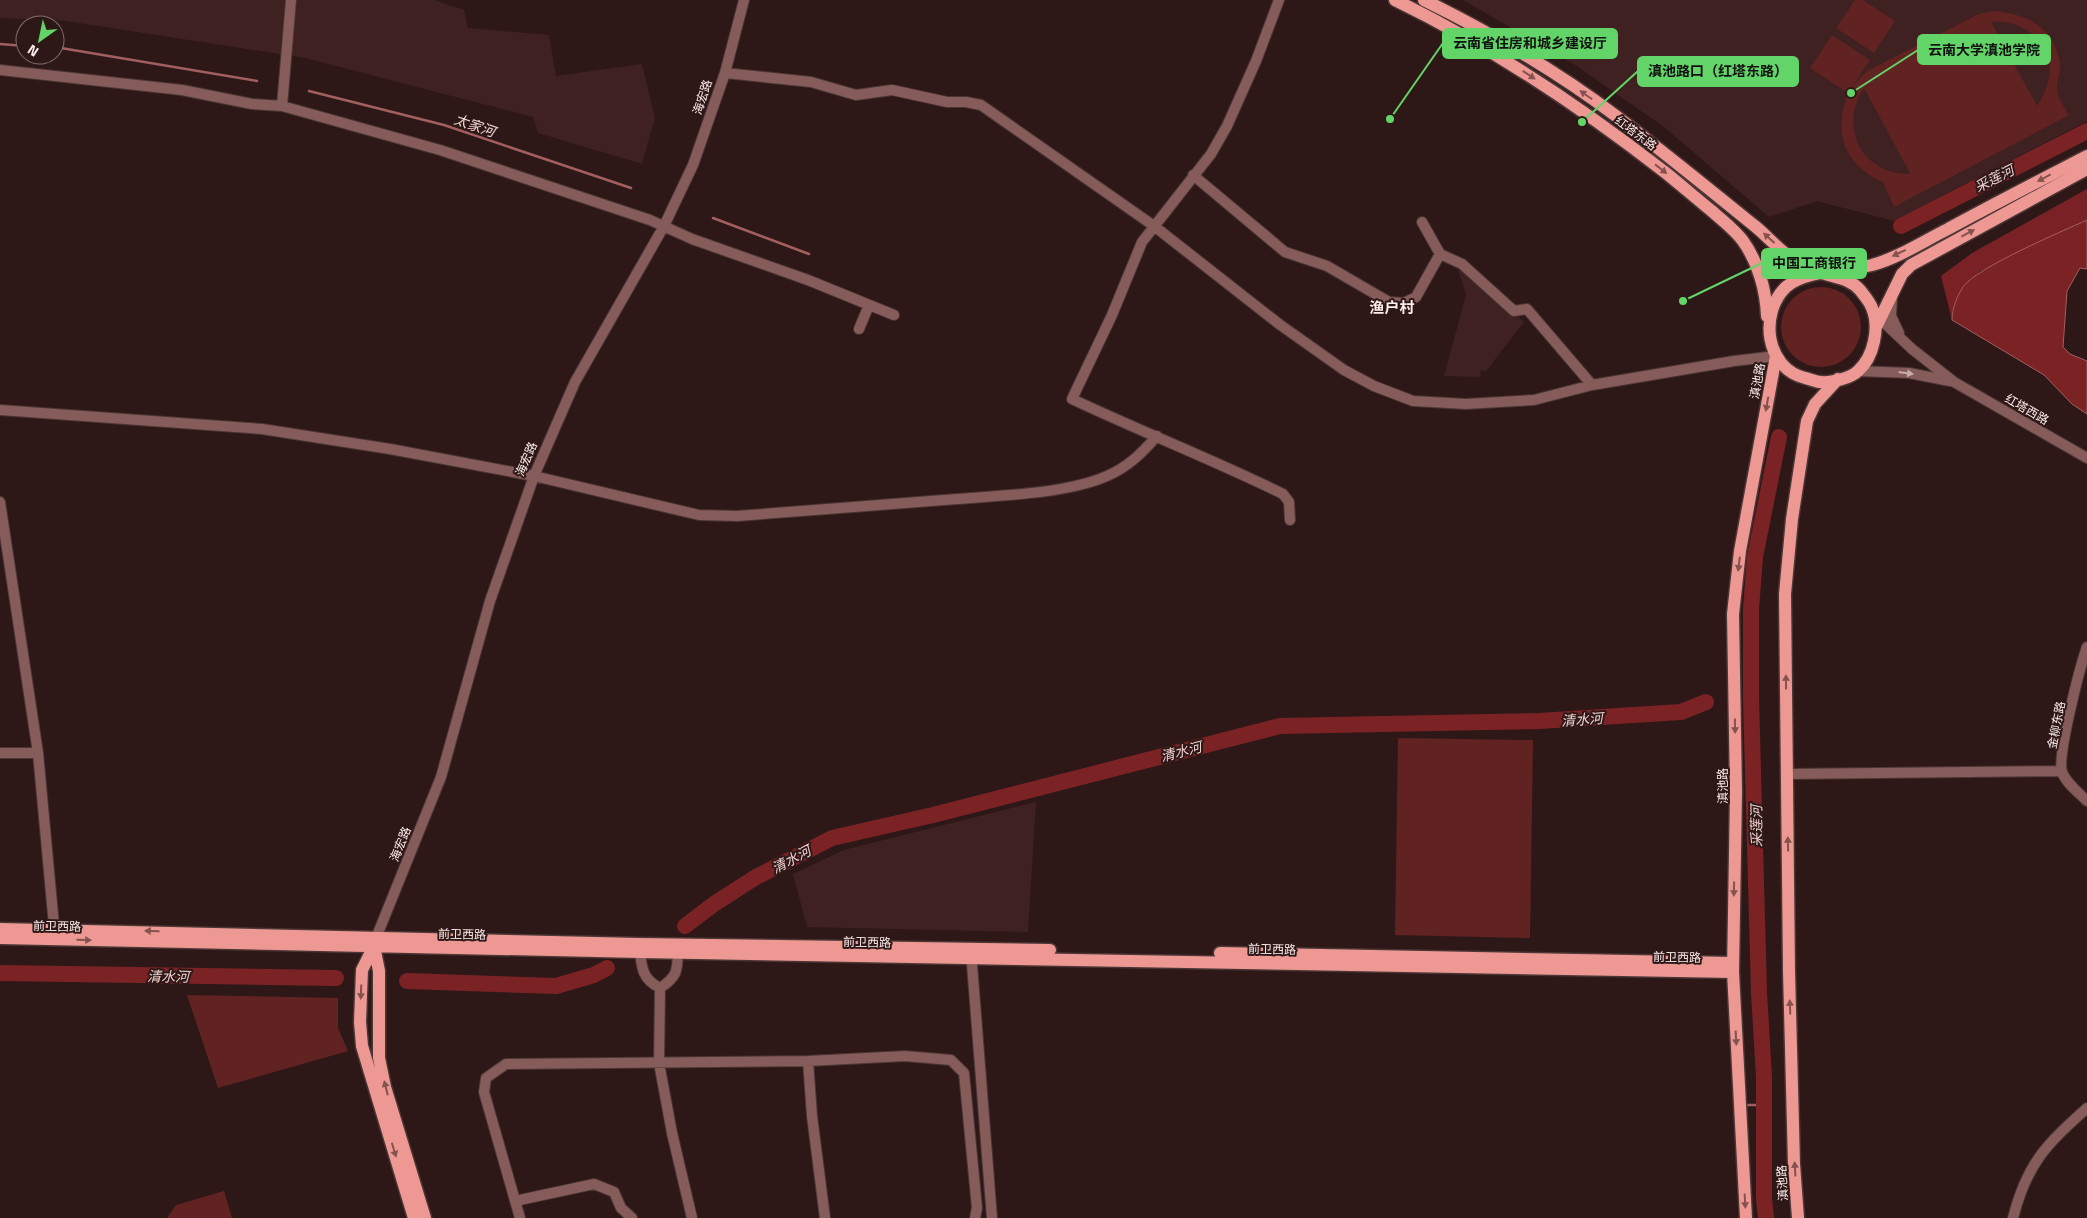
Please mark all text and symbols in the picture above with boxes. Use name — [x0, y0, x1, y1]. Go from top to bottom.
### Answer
north arrow — [15, 15, 65, 65]
callout: 云南省住房和城乡建设厅 — [1443, 29, 1617, 58]
text: 云南省住房和城乡建设厅 — [1453, 32, 1607, 53]
callout: 云南大学滇池学院 — [1918, 35, 2050, 64]
text: 云南大学滇池学院 — [1928, 39, 2040, 60]
text: N — [23, 40, 42, 63]
callout: 滇池路口（红塔东路） — [1638, 57, 1798, 86]
text: 滇池路口（红塔东路） — [1648, 60, 1788, 81]
one-way arrow — [1522, 70, 1535, 80]
street label: 海宏路 — [687, 77, 717, 117]
one-way arrow — [1579, 90, 1593, 100]
water label: 太家河 — [452, 108, 501, 143]
street label: 红塔东路 — [1611, 111, 1661, 155]
water label: 采莲河 — [1971, 158, 2020, 197]
one-way arrow — [1654, 164, 1667, 175]
one-way arrow — [2037, 174, 2051, 182]
one-way arrow — [1961, 228, 1975, 237]
one-way arrow — [1763, 232, 1775, 244]
callout: 中国工商银行 — [1762, 249, 1866, 278]
one-way arrow — [1892, 249, 1907, 257]
text: 中国工商银行 — [1772, 252, 1856, 273]
district label: 渔户村 — [1369, 296, 1415, 319]
street label: 滇池路 — [1745, 362, 1769, 400]
one-way arrow — [1899, 369, 1915, 377]
street label: 红塔西路 — [2001, 389, 2053, 429]
one-way arrow — [1763, 397, 1771, 413]
street label: 海宏路 — [510, 439, 542, 479]
one-way arrow — [1735, 556, 1743, 572]
one-way arrow — [1782, 674, 1790, 690]
street label: 金柳东路 — [2042, 700, 2070, 750]
water label: 清水河 — [1560, 707, 1607, 731]
one-way arrow — [1731, 719, 1739, 735]
water label: 清水河 — [1158, 735, 1207, 766]
street label: 滇池路 — [1713, 768, 1732, 804]
water label: 采莲河 — [1745, 802, 1767, 847]
street label: 海宏路 — [384, 824, 416, 864]
one-way arrow — [1783, 836, 1791, 852]
water label: 清水河 — [768, 838, 817, 878]
one-way arrow — [1730, 881, 1738, 897]
street label: 前卫西路 — [33, 916, 81, 936]
street label: 前卫西路 — [438, 924, 486, 944]
one-way arrow — [144, 927, 160, 935]
street label: 前卫西路 — [843, 932, 891, 952]
one-way arrow — [76, 936, 92, 944]
street label: 前卫西路 — [1248, 939, 1296, 959]
street label: 前卫西路 — [1653, 947, 1701, 967]
water label: 清水河 — [147, 965, 192, 987]
one-way arrow — [357, 984, 365, 1000]
one-way arrow — [1786, 999, 1794, 1015]
one-way arrow — [1733, 1031, 1741, 1047]
one-way arrow — [382, 1080, 390, 1095]
one-way arrow — [390, 1142, 398, 1157]
one-way arrow — [1790, 1161, 1798, 1177]
street label: 滇池路 — [1772, 1165, 1792, 1201]
one-way arrow — [1741, 1193, 1749, 1209]

